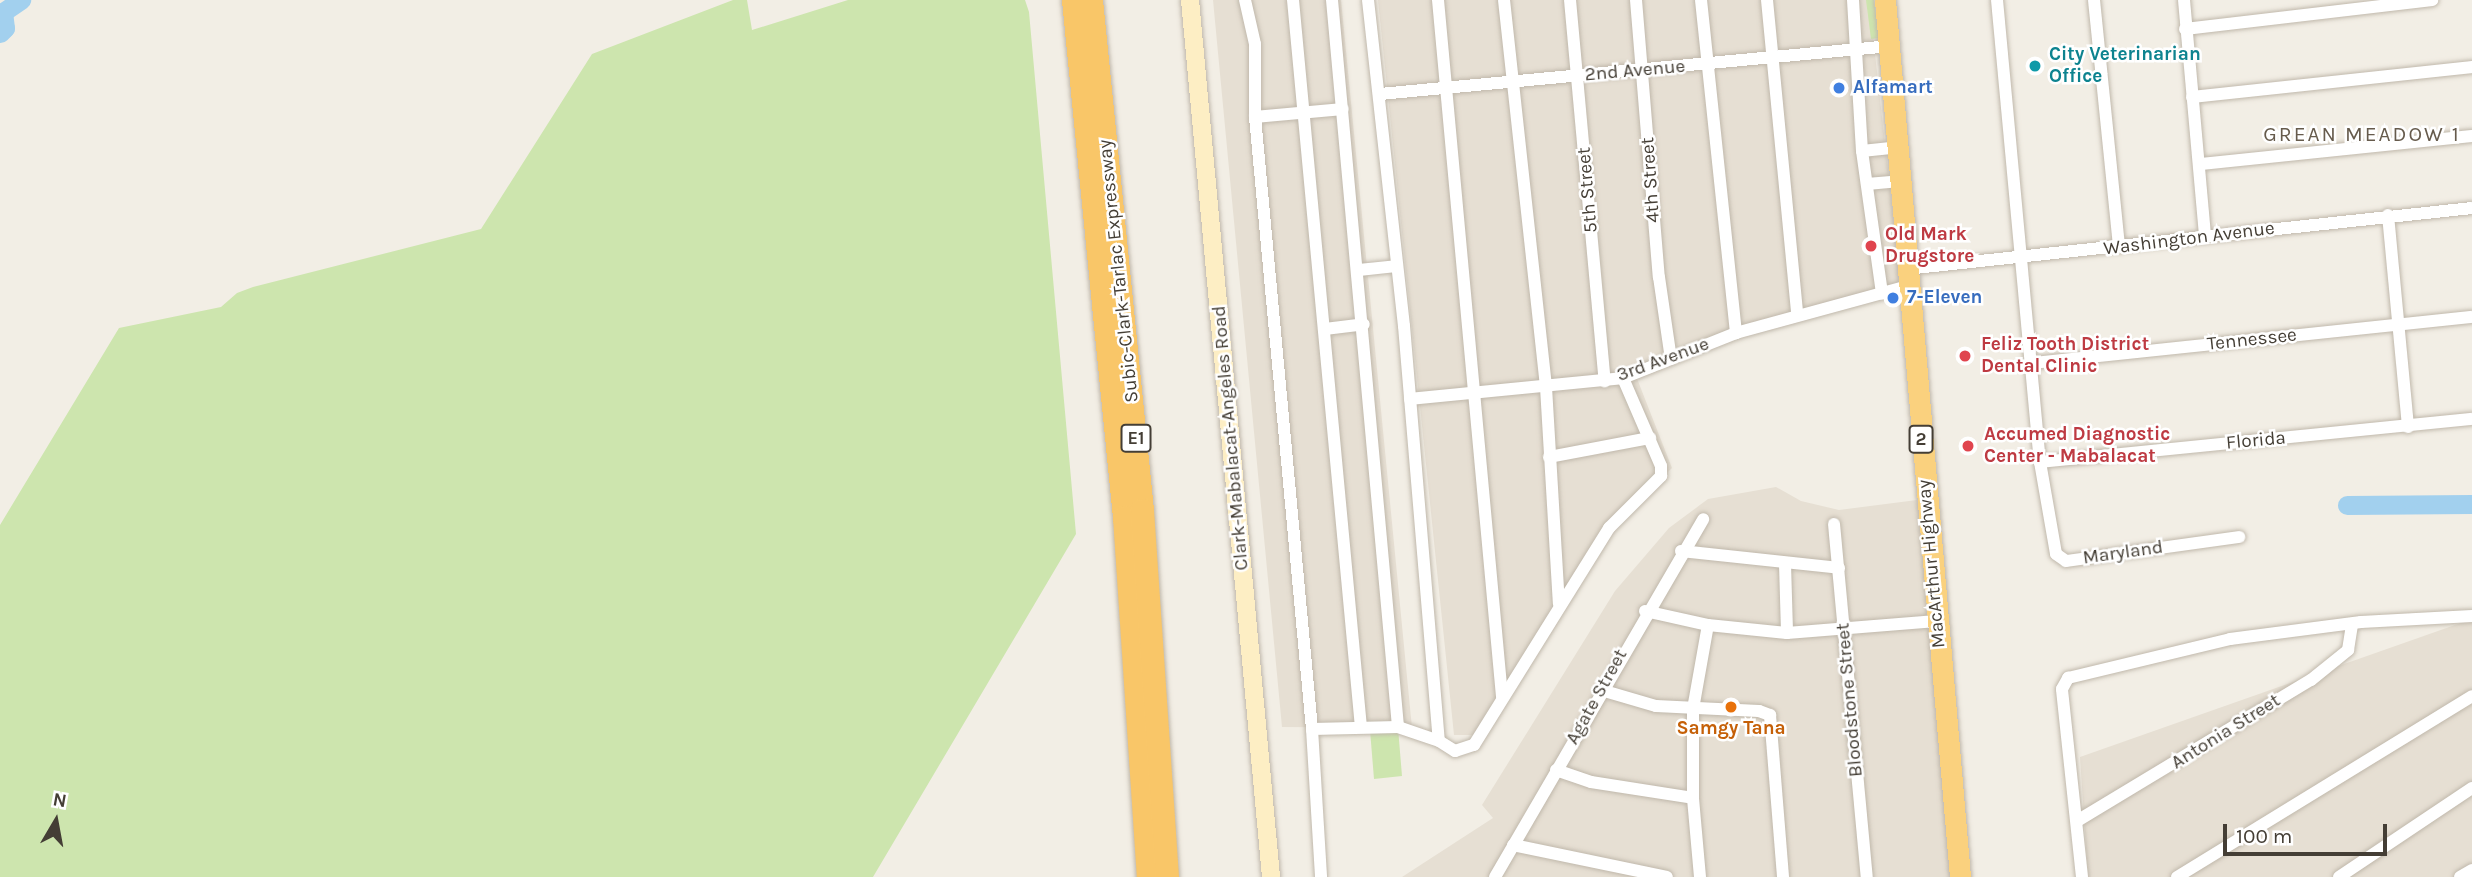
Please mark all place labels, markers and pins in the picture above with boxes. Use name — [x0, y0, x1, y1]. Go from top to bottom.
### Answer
place label: City Veterinarian Office — [2049, 44, 2201, 88]
marker: City Veterinarian Office — [2027, 58, 2043, 74]
place label: Alfamart — [1853, 77, 1933, 99]
marker: Alfamart — [1831, 80, 1847, 96]
place label: Old Mark Drugstore — [1885, 224, 1974, 268]
marker: Old Mark Drugstore — [1863, 238, 1879, 254]
place label: 7-Eleven — [1907, 287, 1982, 309]
marker: 7-Eleven — [1885, 290, 1901, 306]
place label: Feliz Tooth District Dental Clinic — [1981, 334, 2149, 378]
marker: Feliz Tooth District Dental Clinic — [1955, 346, 1975, 366]
place label: Accumed Diagnostic Center - Mabalacat — [1984, 424, 2170, 468]
marker: Accumed Diagnostic Center - Mabalacat — [1958, 436, 1978, 456]
marker: Samgy Tana — [1723, 699, 1739, 715]
place label: Samgy Tana — [1676, 718, 1786, 740]

